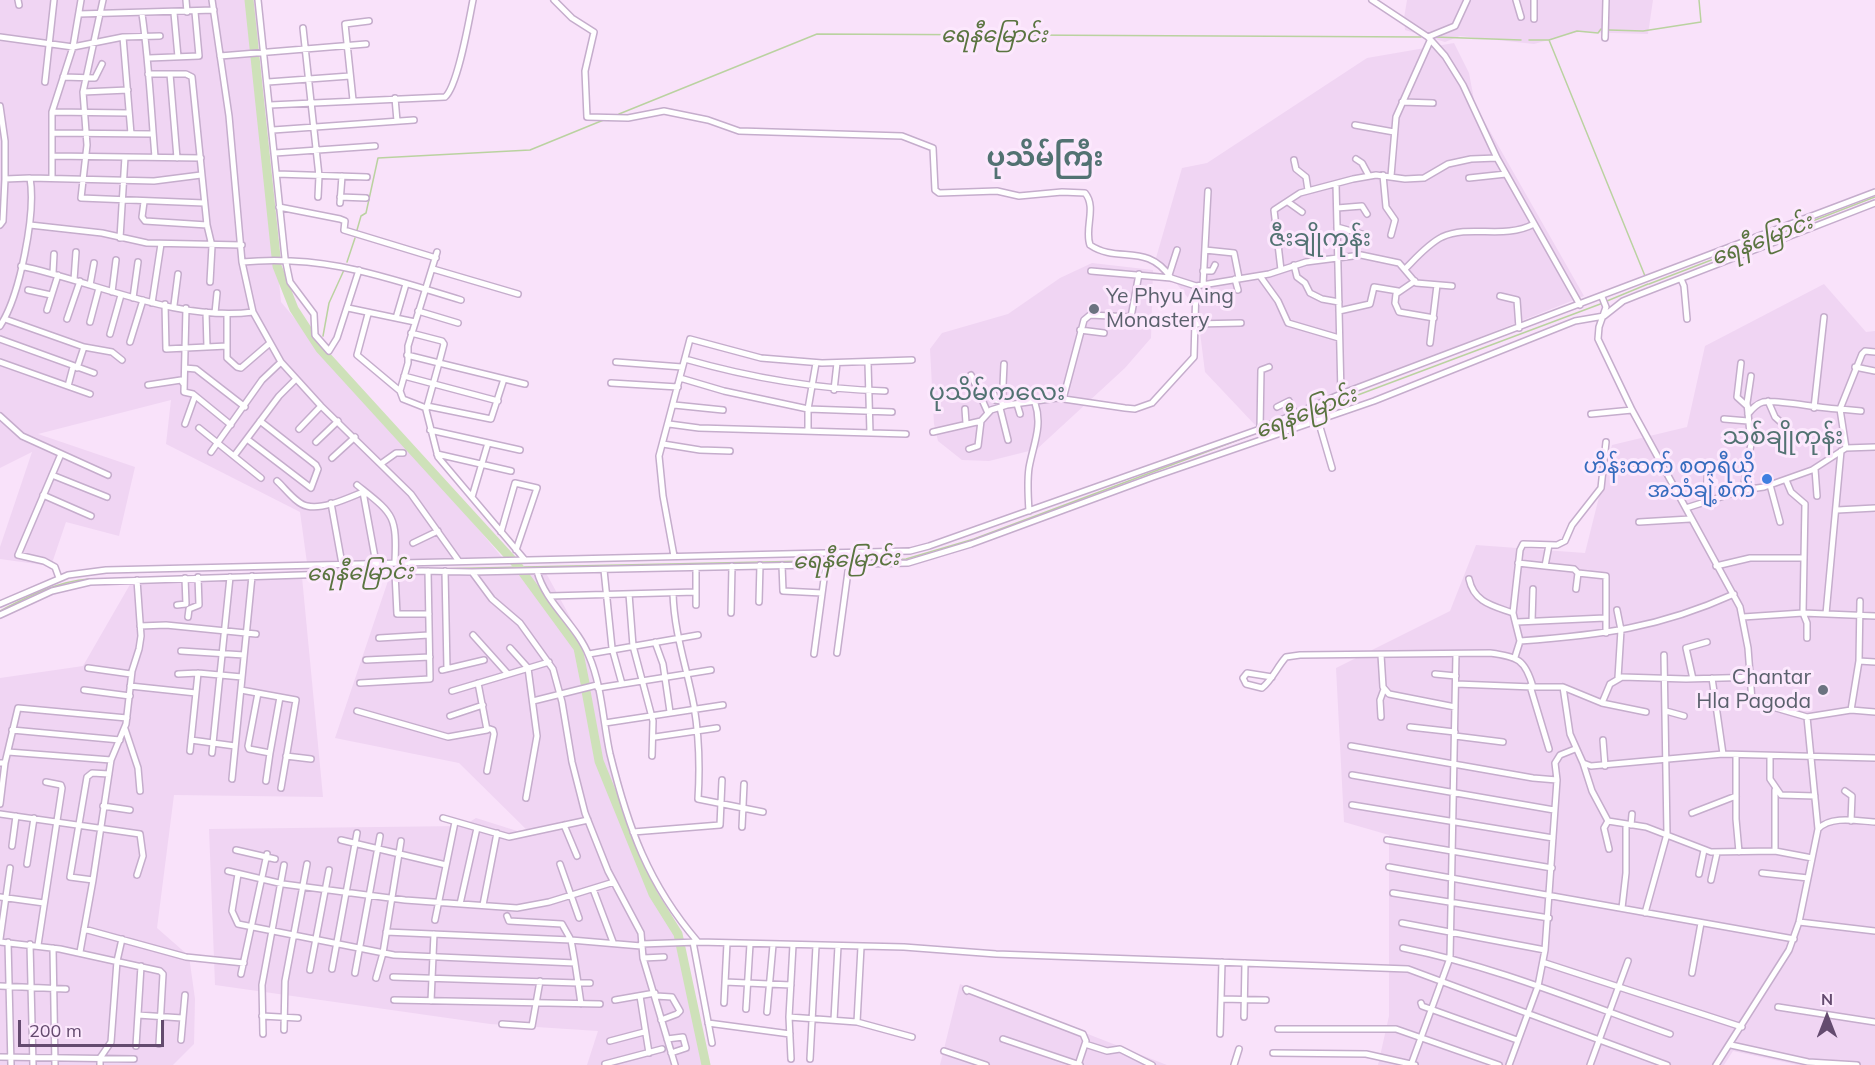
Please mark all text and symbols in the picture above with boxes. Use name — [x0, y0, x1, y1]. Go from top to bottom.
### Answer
water label: ရေနီမြောင်း — [941, 22, 1047, 48]
district label: ပုသိမ်ကြီး — [987, 142, 1103, 174]
water label: ရေနီမြောင်း — [1707, 209, 1817, 271]
district label: ဇီးချိုကုန်း — [1269, 225, 1371, 253]
place label: Ye Phyu Aing Monastery — [1106, 284, 1234, 334]
marker: Ye Phyu Aing Monastery — [1087, 302, 1101, 316]
district label: ပုသိမ်ကလေး — [929, 379, 1065, 407]
water label: ရေနီမြောင်း — [1251, 382, 1361, 444]
district label: သစ်ချိုကုန်း — [1723, 423, 1843, 451]
place label: ဟိန်းထက် စတူရီယို အသံချဲ့စက် — [1584, 454, 1755, 504]
marker: ဟိန်းထက် စတူရီယို အသံချဲ့စက် — [1760, 472, 1774, 486]
water label: ရေနီမြောင်း — [792, 545, 900, 575]
water label: ရေနီမြောင်း — [306, 559, 414, 587]
place label: Chantar Hla Pagoda — [1696, 665, 1811, 715]
marker: Chantar Hla Pagoda — [1816, 683, 1830, 697]
north arrow — [1797, 987, 1857, 1047]
text: N — [1821, 989, 1833, 1009]
scale bar — [21, 1008, 166, 1046]
text: 200 m — [29, 1019, 82, 1042]

